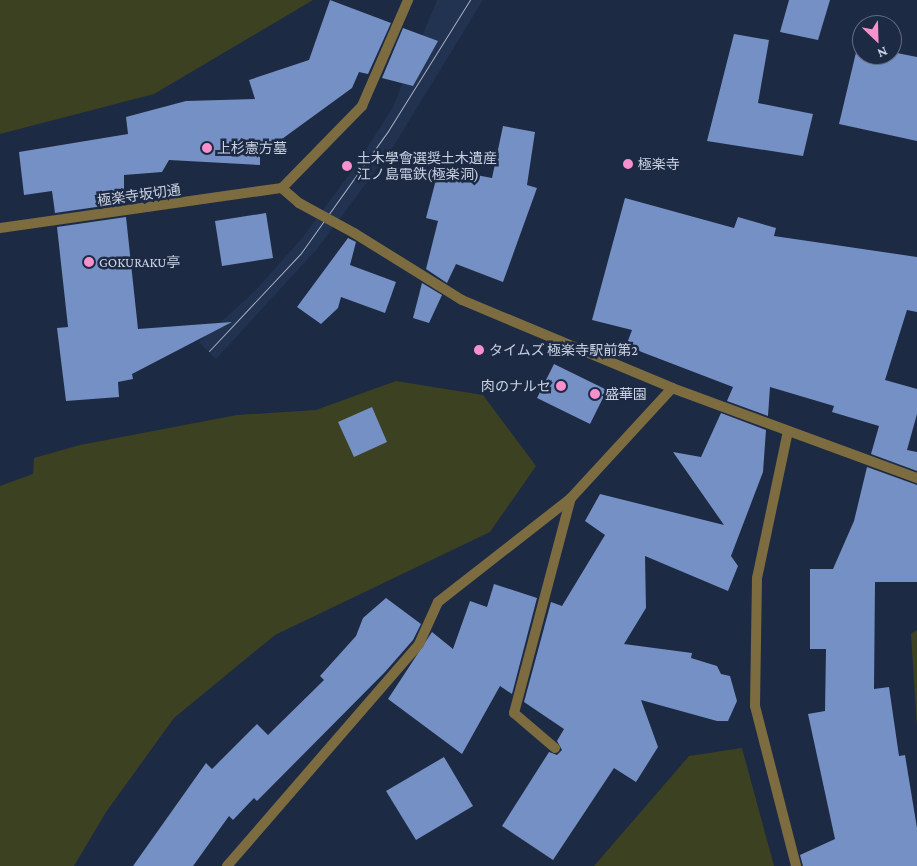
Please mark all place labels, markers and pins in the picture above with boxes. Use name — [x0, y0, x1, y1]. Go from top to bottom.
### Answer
place label: 上杉憲方墓 — [217, 140, 287, 156]
marker: 上杉憲方墓 — [201, 142, 213, 154]
place label: 土木學會選奨土木遺産 江ノ島電鉄(極楽洞) — [357, 150, 497, 182]
place label: 極楽寺 — [638, 156, 680, 172]
marker: 極楽寺 — [622, 158, 634, 170]
marker: 土木學會選奨土木遺産 江ノ島電鉄(極楽洞) — [341, 160, 353, 172]
place label: GOKURAKU亭 — [99, 254, 180, 270]
marker: GOKURAKU亭 — [83, 256, 95, 268]
place label: タイムズ 極楽寺駅前第2 — [489, 342, 638, 358]
marker: タイムズ 極楽寺駅前第2 — [473, 344, 485, 356]
place label: 肉のナルセ — [481, 378, 551, 394]
marker: 肉のナルセ — [555, 380, 567, 392]
place label: 盛華園 — [605, 386, 647, 402]
marker: 盛華園 — [589, 388, 601, 400]

